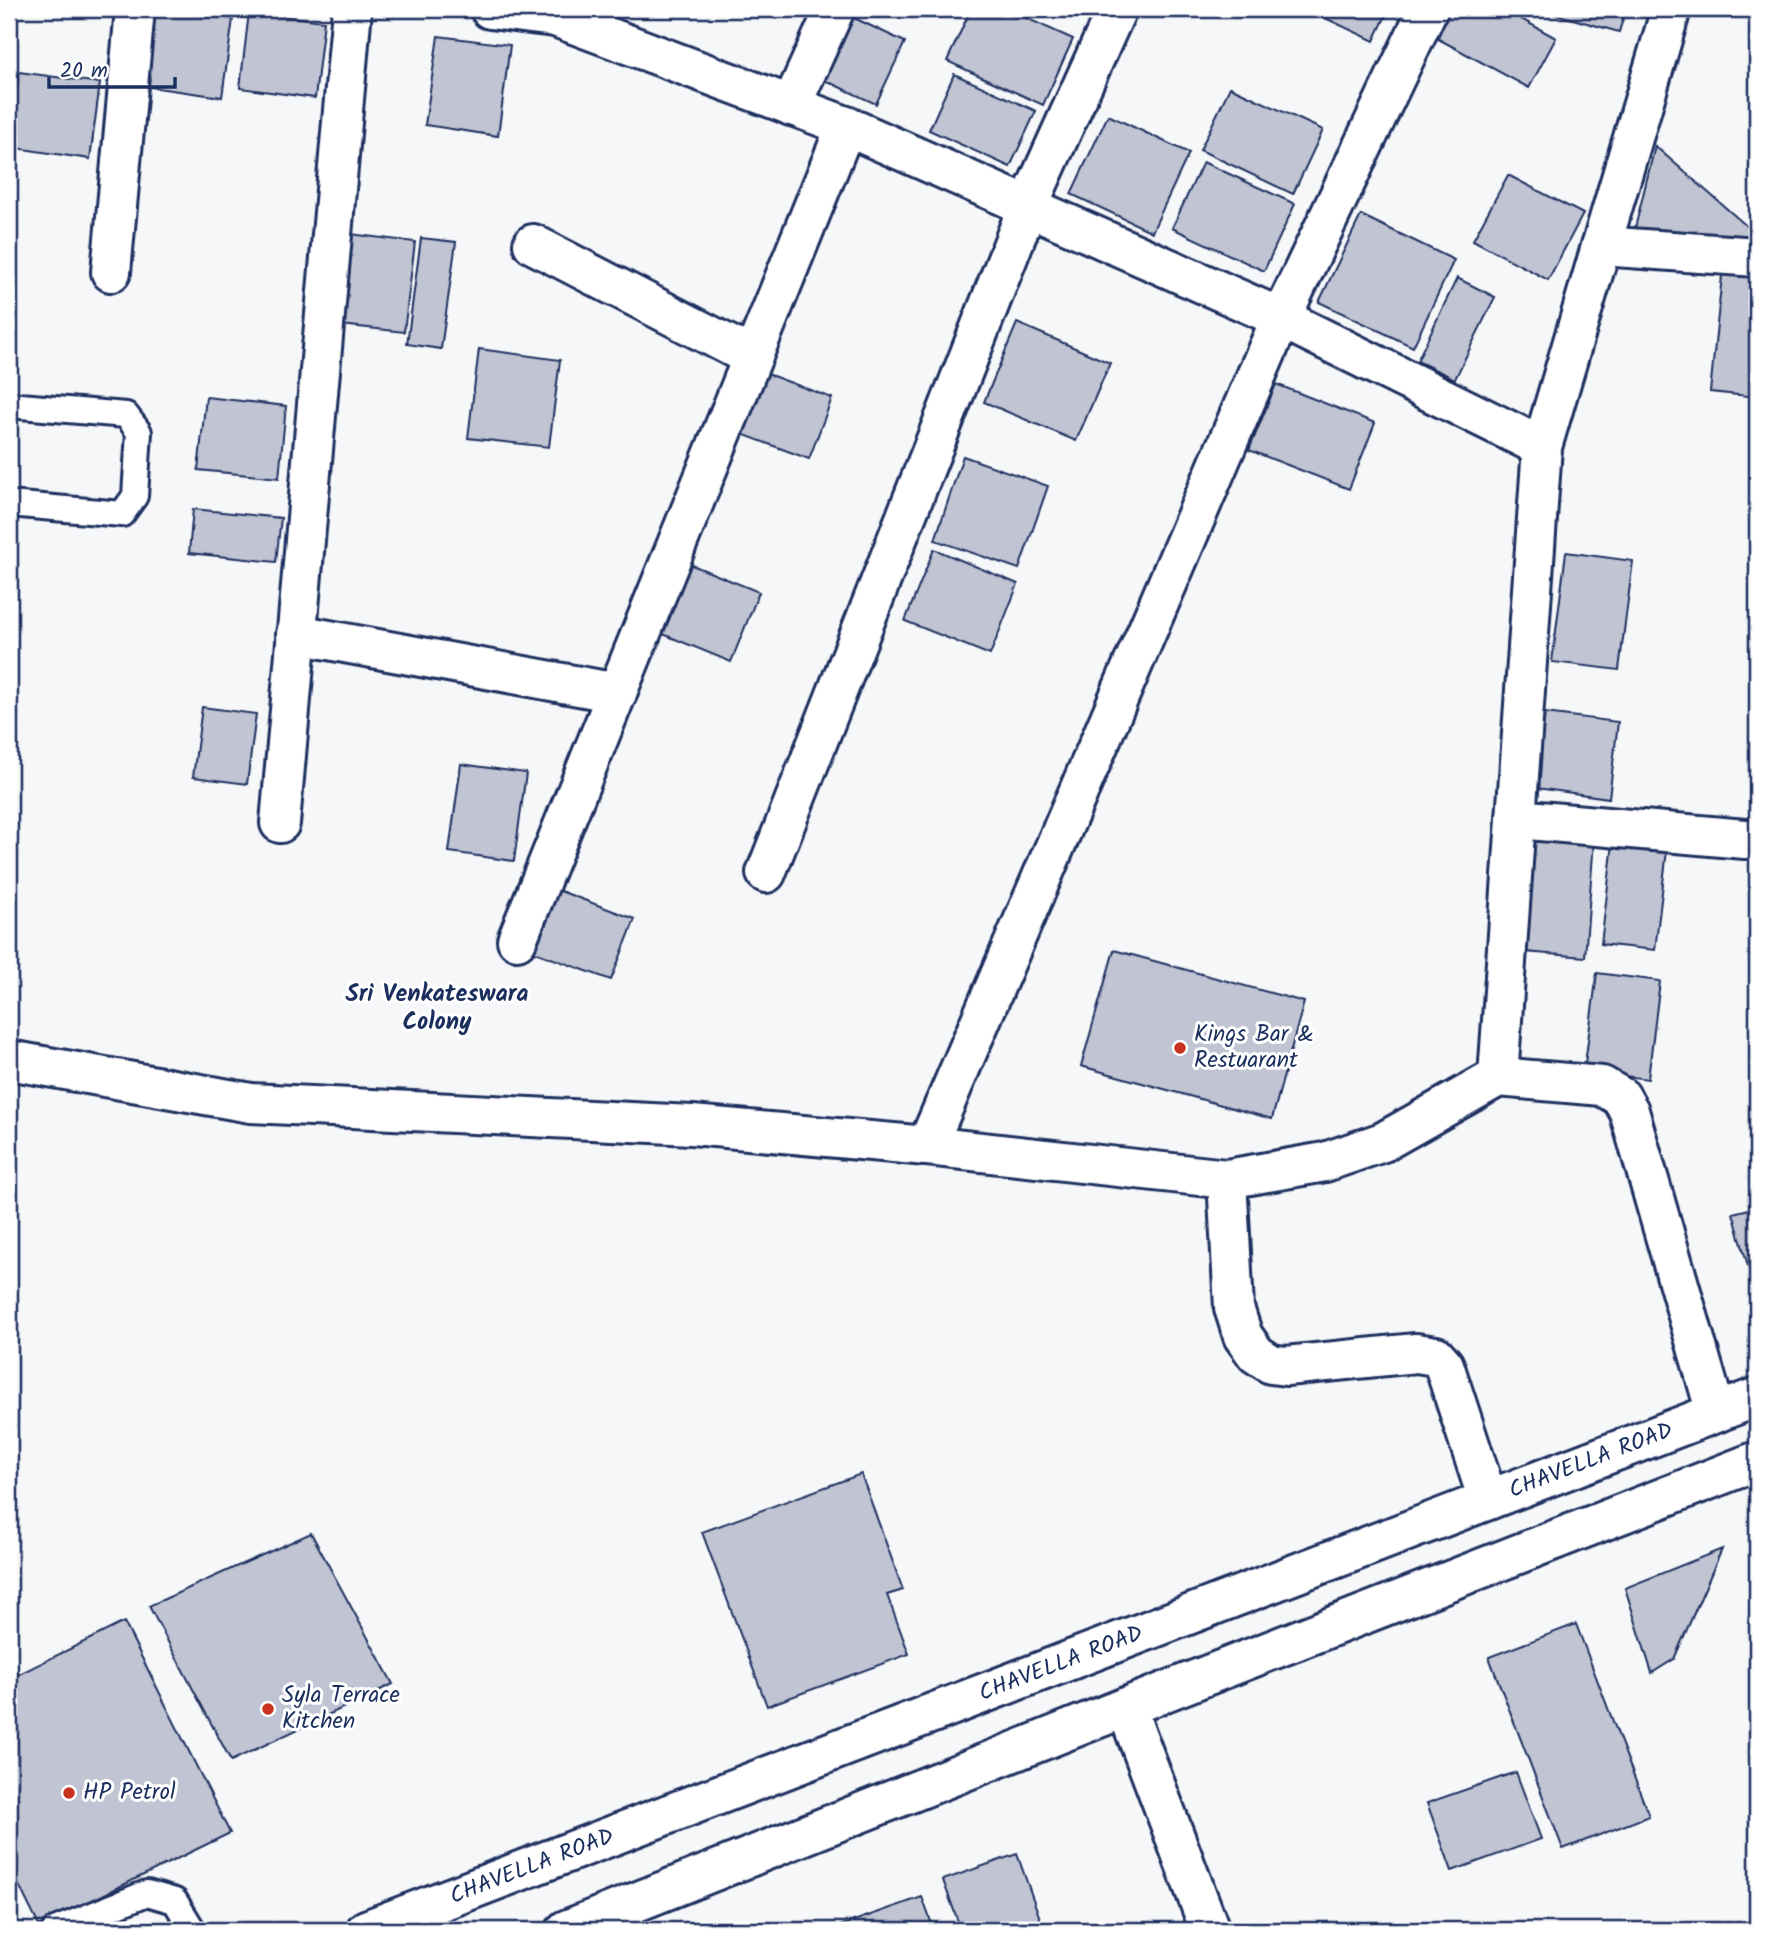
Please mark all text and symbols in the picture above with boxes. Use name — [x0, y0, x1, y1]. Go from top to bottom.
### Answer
scale bar — [49, 46, 175, 90]
text: 20 m — [60, 55, 108, 88]
district label: Sri Venkateswara Colony — [345, 975, 529, 1042]
place label: Kings Bar & Restuarant — [1194, 1017, 1314, 1079]
marker: Kings Bar & Restuarant — [1172, 1040, 1188, 1056]
street label: CHAVELLA ROAD — [1504, 1413, 1679, 1509]
street label: CHAVELLA ROAD — [974, 1616, 1149, 1712]
place label: Syla Terrace Kitchen — [282, 1678, 400, 1740]
marker: Syla Terrace Kitchen — [260, 1701, 276, 1717]
place label: HP Petrol — [83, 1775, 176, 1811]
marker: HP Petrol — [61, 1785, 77, 1801]
street label: CHAVELLA ROAD — [445, 1819, 620, 1915]

